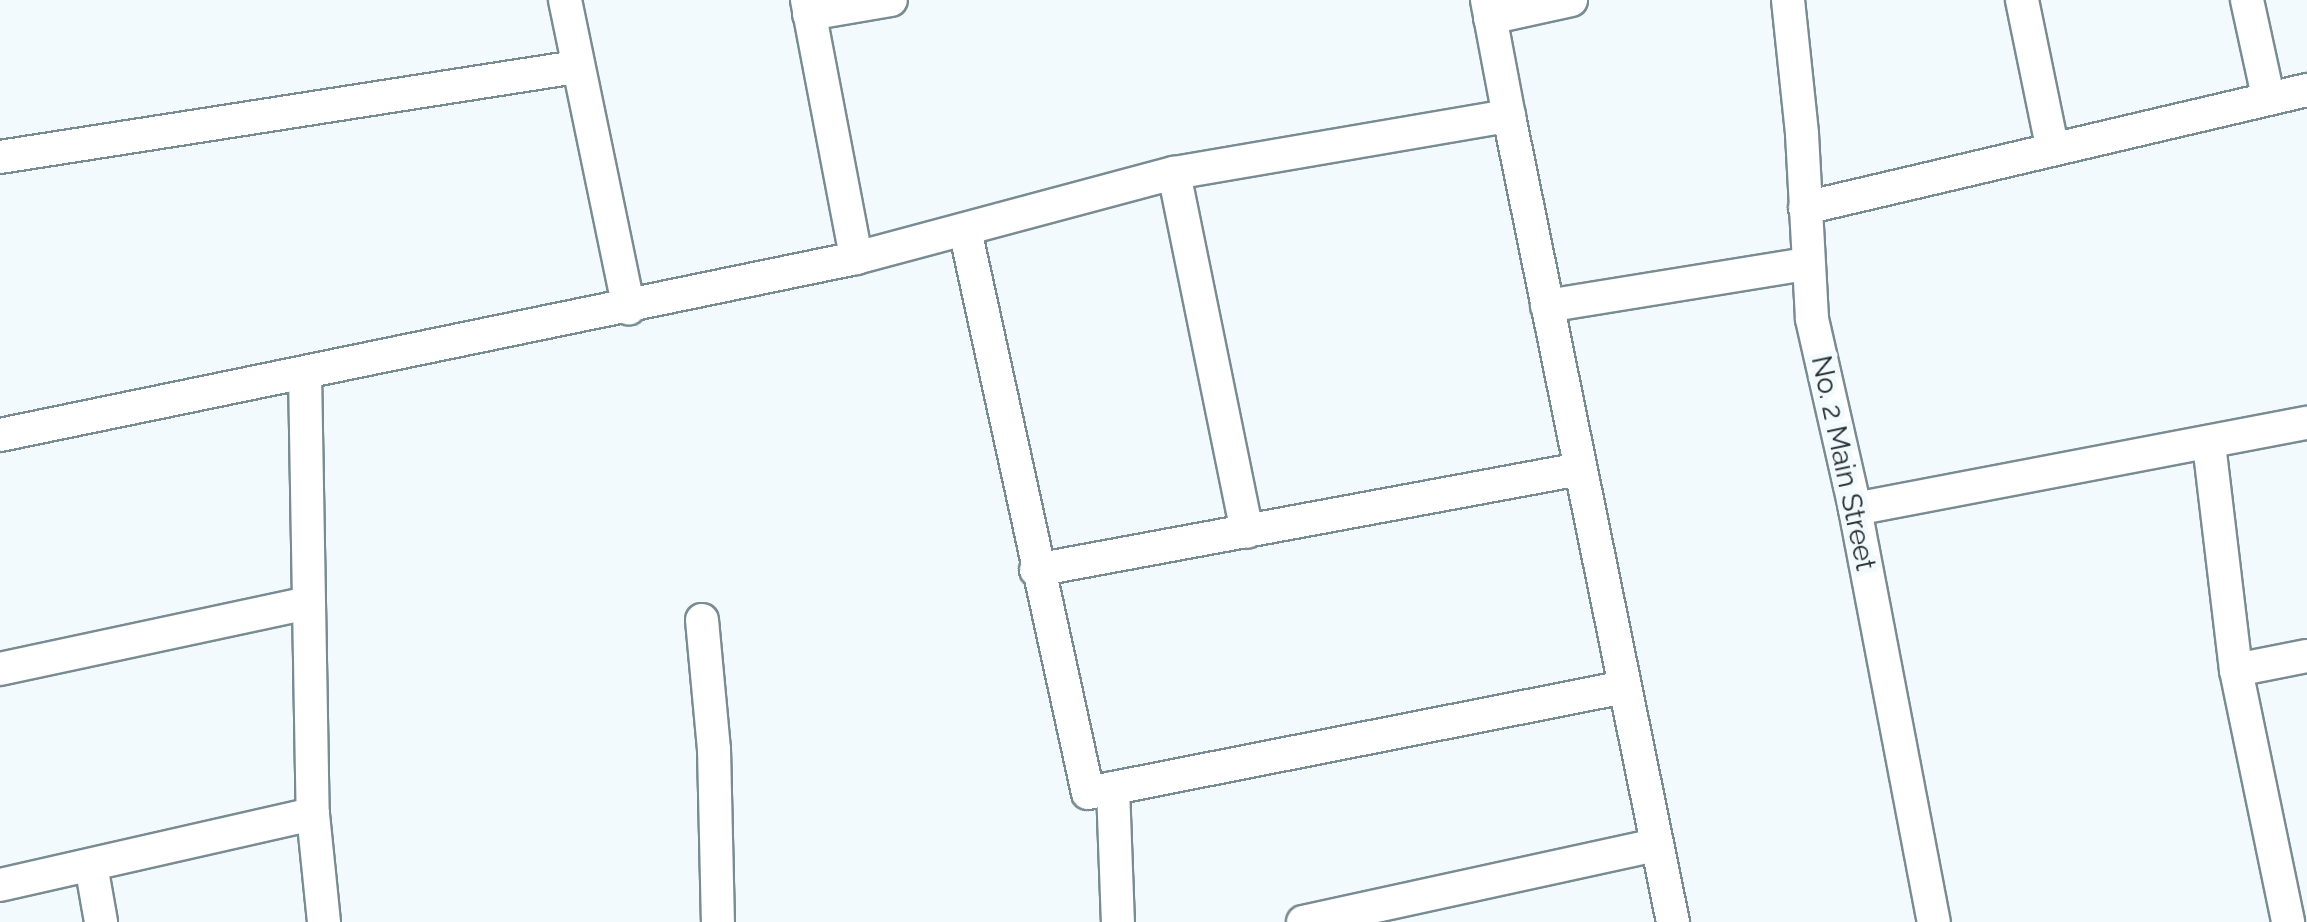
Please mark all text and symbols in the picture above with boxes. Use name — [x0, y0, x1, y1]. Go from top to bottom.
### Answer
street label: No. 2 Main Street — [1804, 353, 1882, 573]

